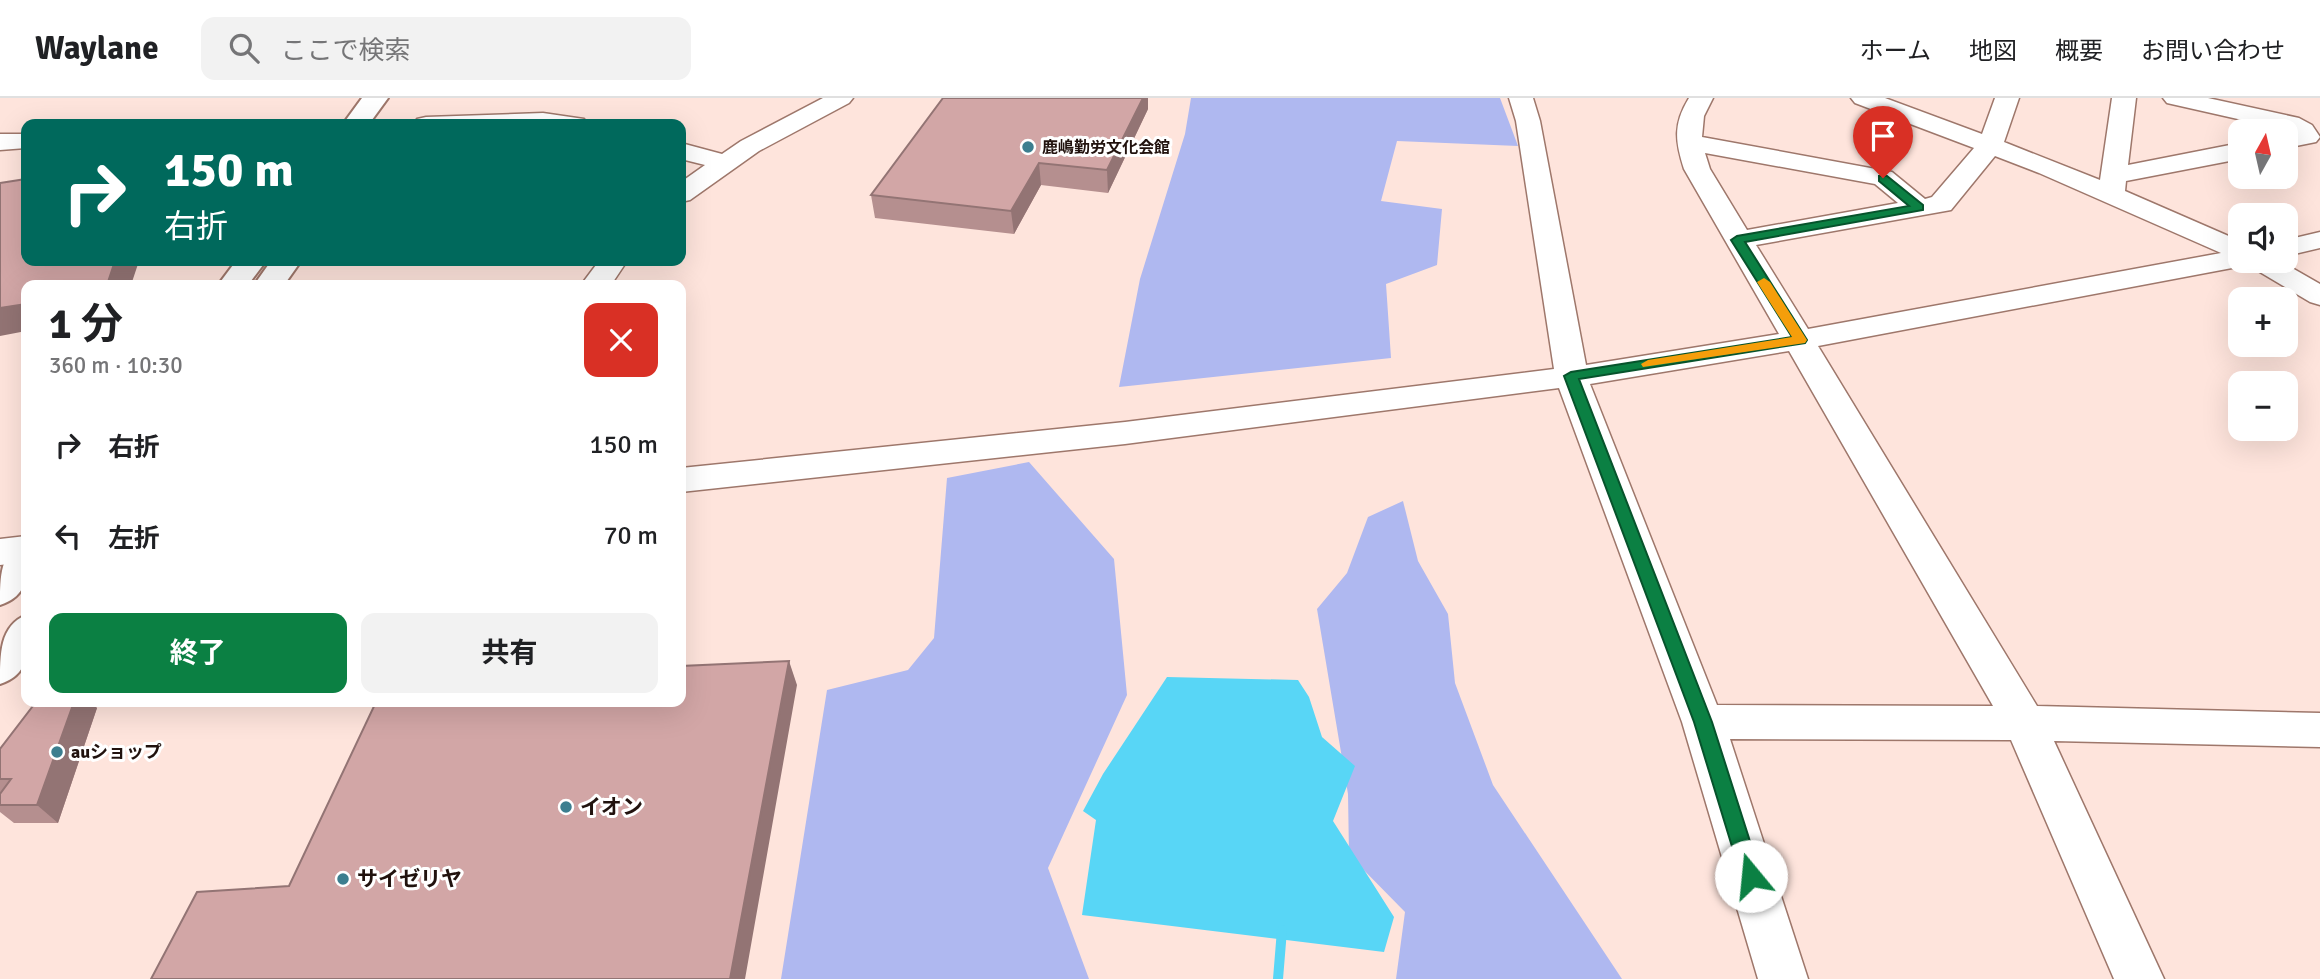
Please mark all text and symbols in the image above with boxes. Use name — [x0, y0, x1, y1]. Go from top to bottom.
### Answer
search box — [201, 17, 691, 80]
text: Waylane — [35, 28, 159, 69]
icon: search — [225, 29, 263, 67]
text: ここで検索 — [281, 35, 411, 67]
text: ホーム — [1860, 36, 1931, 66]
text: 地図 — [1969, 36, 2017, 66]
text: 概要 — [2055, 36, 2103, 66]
text: お問い合わせ — [2141, 36, 2285, 66]
pin — [1853, 106, 1913, 178]
icon: arrive — [1864, 117, 1902, 155]
north arrow — [2228, 119, 2298, 189]
map controls — [2228, 119, 2298, 441]
place label: 鹿嶋勤労文化会館 — [1042, 138, 1170, 158]
marker: 鹿嶋勤労文化会館 — [1020, 139, 1036, 155]
text: 150 m — [164, 140, 294, 200]
icon: right — [49, 147, 140, 238]
button: sound — [2228, 203, 2298, 273]
text: 右折 — [164, 207, 228, 246]
button: + — [2228, 287, 2298, 357]
text: 1 分 — [49, 299, 123, 350]
button: close — [584, 303, 658, 377]
text: 360 m · 10:30 — [49, 351, 183, 380]
button: − — [2228, 371, 2298, 441]
icon: right — [49, 426, 87, 464]
text: 150 m — [589, 429, 658, 461]
text: 右折 — [108, 432, 160, 464]
icon: left — [49, 517, 87, 555]
text: 70 m — [603, 520, 658, 552]
text: 左折 — [108, 523, 160, 555]
button: 終了 — [49, 613, 347, 693]
button: 共有 — [361, 613, 658, 693]
place label: auショップ — [71, 741, 162, 763]
marker: auショップ — [49, 744, 65, 760]
place label: イオン — [580, 794, 643, 820]
marker: イオン — [558, 799, 574, 815]
position arrow — [1714, 839, 1788, 913]
place label: サイゼリヤ — [357, 866, 462, 892]
marker: サイゼリヤ — [335, 871, 351, 887]

